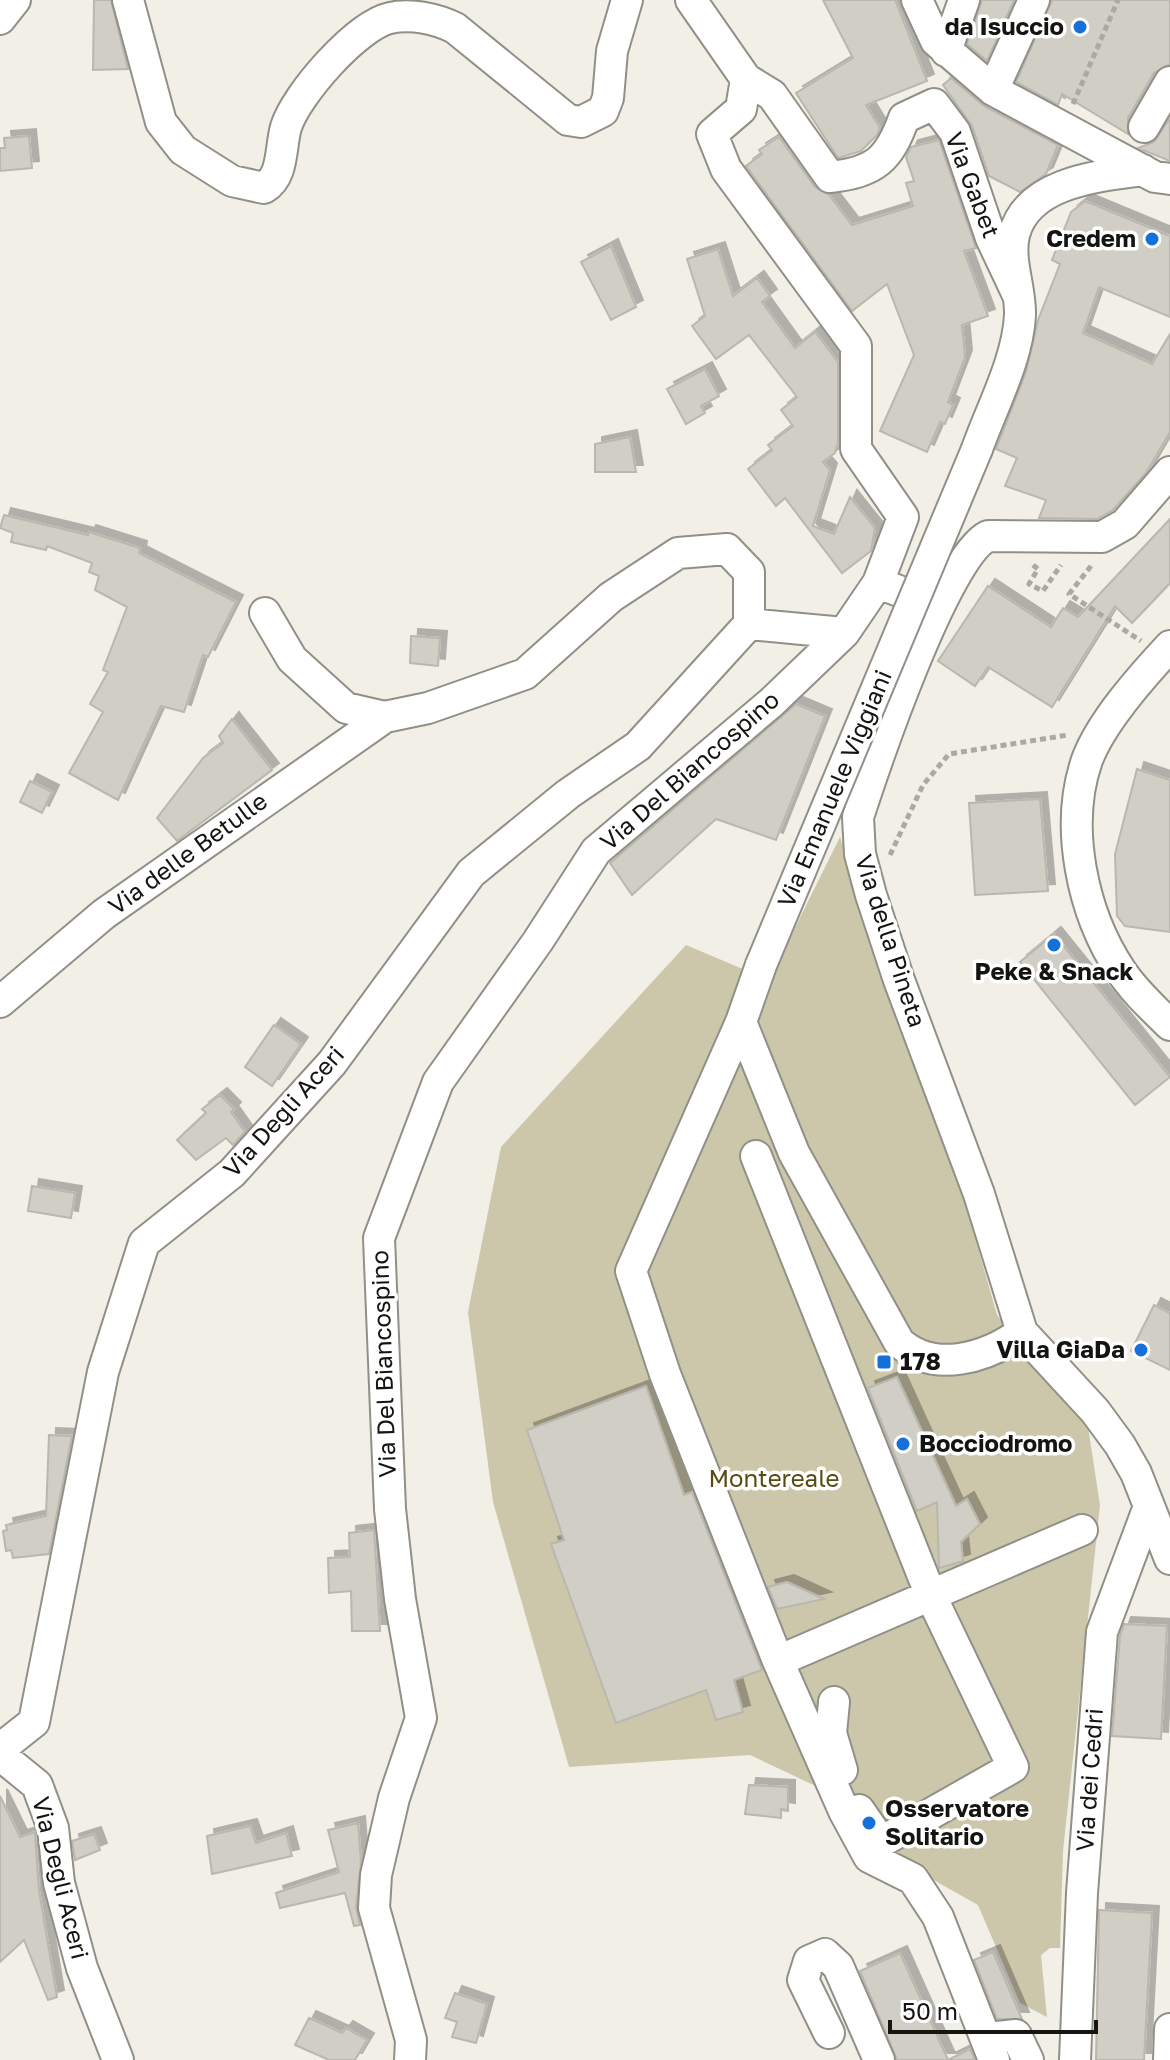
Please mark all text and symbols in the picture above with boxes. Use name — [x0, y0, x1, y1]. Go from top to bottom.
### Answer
place label: da Isuccio — [945, 11, 1064, 40]
marker: da Isuccio — [1071, 18, 1089, 36]
street label: Via Gabet — [940, 128, 1007, 241]
place label: Credem — [1046, 223, 1136, 252]
marker: Credem — [1143, 230, 1161, 248]
street label: Via Emanuele Viggiani — [770, 665, 897, 912]
street label: Via Del Biancospino — [594, 684, 785, 856]
street label: Via delle Betulle — [102, 786, 272, 920]
street label: Via della Pineta — [850, 851, 933, 1030]
marker: Peke & Snack — [1045, 936, 1063, 954]
place label: Peke & Snack — [975, 956, 1134, 985]
street label: Via Degli Aceri — [216, 1040, 349, 1182]
street label: Via Del Biancospino — [364, 1250, 401, 1478]
place label: Villa GiaDa — [996, 1334, 1125, 1363]
marker: Villa GiaDa — [1132, 1341, 1150, 1359]
place label: 178 — [900, 1346, 941, 1375]
marker: 178 — [875, 1353, 893, 1371]
place label: Bocciodromo — [919, 1428, 1072, 1457]
marker: Bocciodromo — [894, 1435, 912, 1453]
park label: Montereale — [708, 1463, 840, 1492]
street label: Via dei Cedri — [1069, 1707, 1108, 1853]
street label: Via Degli Aceri — [27, 1793, 96, 1962]
place label: Osservatore Solitario — [885, 1793, 1029, 1850]
marker: Osservatore Solitario — [860, 1814, 878, 1832]
scale bar — [890, 1984, 1096, 2034]
text: 50 m — [902, 1996, 958, 2025]

